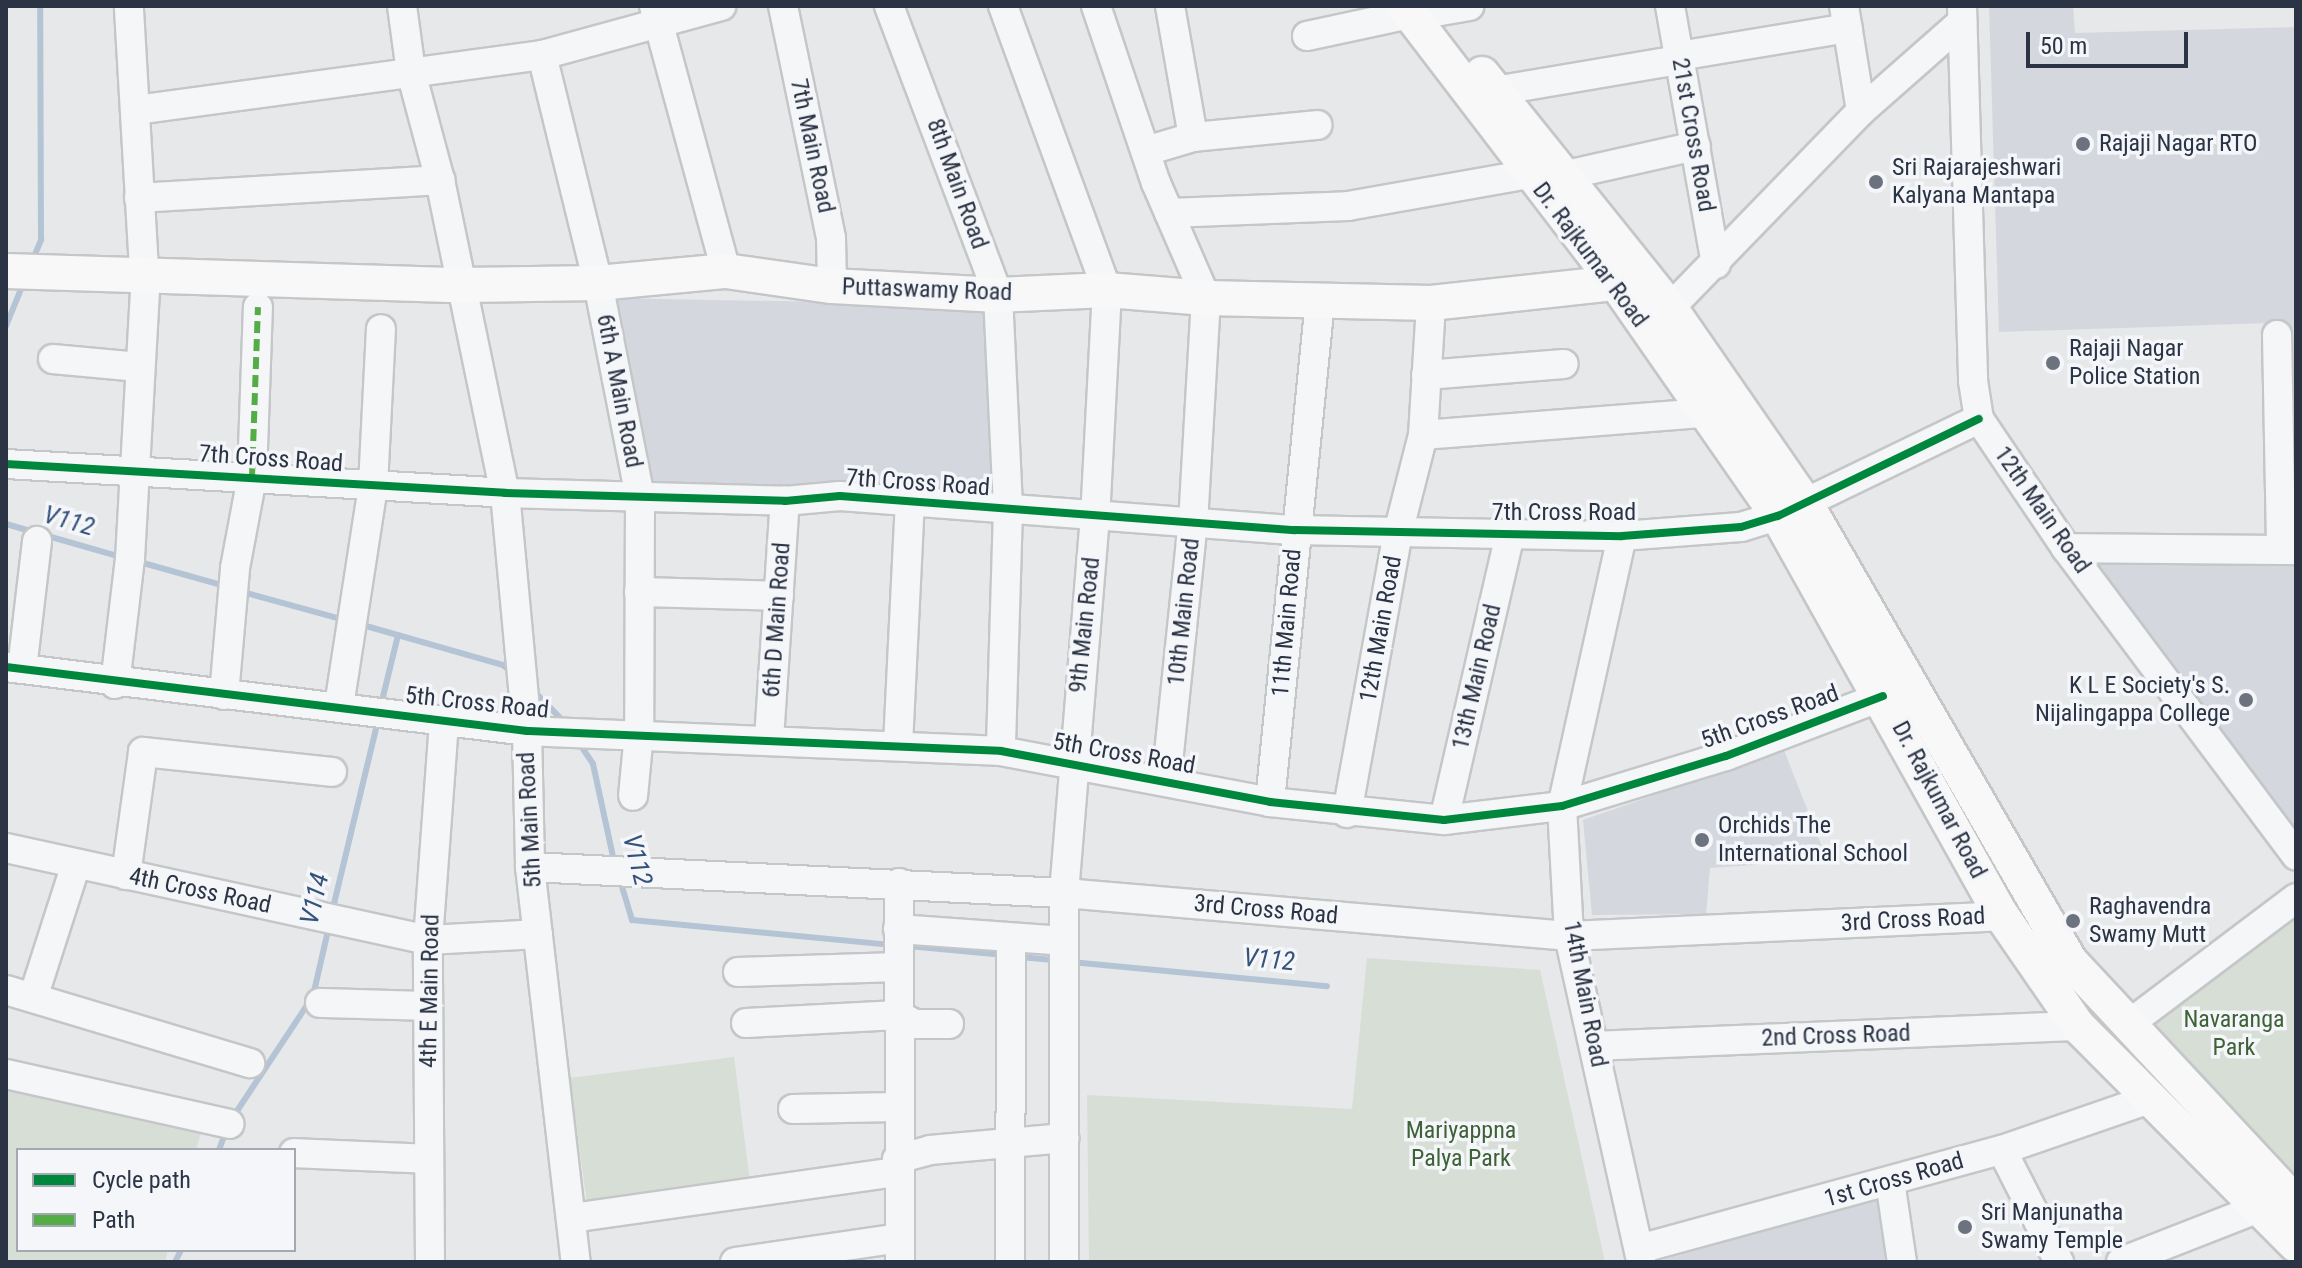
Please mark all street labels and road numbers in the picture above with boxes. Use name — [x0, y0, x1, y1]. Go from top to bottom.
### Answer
street label: 21st Cross Road — [1665, 56, 1721, 214]
street label: 7th Main Road — [784, 76, 840, 216]
street label: 8th Main Road — [920, 115, 994, 253]
street label: Dr. Rajkumar Road — [1526, 177, 1654, 333]
street label: Puttaswamy Road — [841, 273, 1013, 307]
street label: 6th A Main Road — [590, 312, 648, 470]
street label: 7th Cross Road — [198, 440, 344, 478]
street label: 12th Main Road — [1988, 441, 2096, 579]
street label: 7th Cross Road — [845, 464, 991, 502]
street label: 7th Cross Road — [1492, 499, 1636, 527]
street label: 10th Main Road — [1162, 537, 1206, 687]
street label: 6th D Main Road — [757, 541, 797, 699]
street label: 11th Main Road — [1266, 548, 1308, 698]
street label: 12th Main Road — [1354, 553, 1408, 705]
street label: 9th Main Road — [1064, 556, 1106, 694]
street label: 13th Main Road — [1446, 601, 1508, 753]
street label: 5th Cross Road — [1697, 679, 1843, 755]
street label: 5th Cross Road — [404, 681, 550, 725]
street label: Dr. Rajkumar Road — [1885, 716, 1993, 884]
street label: 5th Cross Road — [1050, 727, 1198, 781]
street label: 5th Main Road — [512, 751, 548, 889]
street label: 4th Cross Road — [126, 862, 274, 920]
street label: 3rd Cross Road — [1193, 889, 1339, 931]
street label: 3rd Cross Road — [1840, 902, 1986, 938]
street label: 4th E Main Road — [414, 914, 446, 1068]
street label: 14th Main Road — [1557, 918, 1613, 1070]
street label: 2nd Cross Road — [1761, 1019, 1911, 1053]
street label: 1st Cross Road — [1821, 1146, 1967, 1214]

